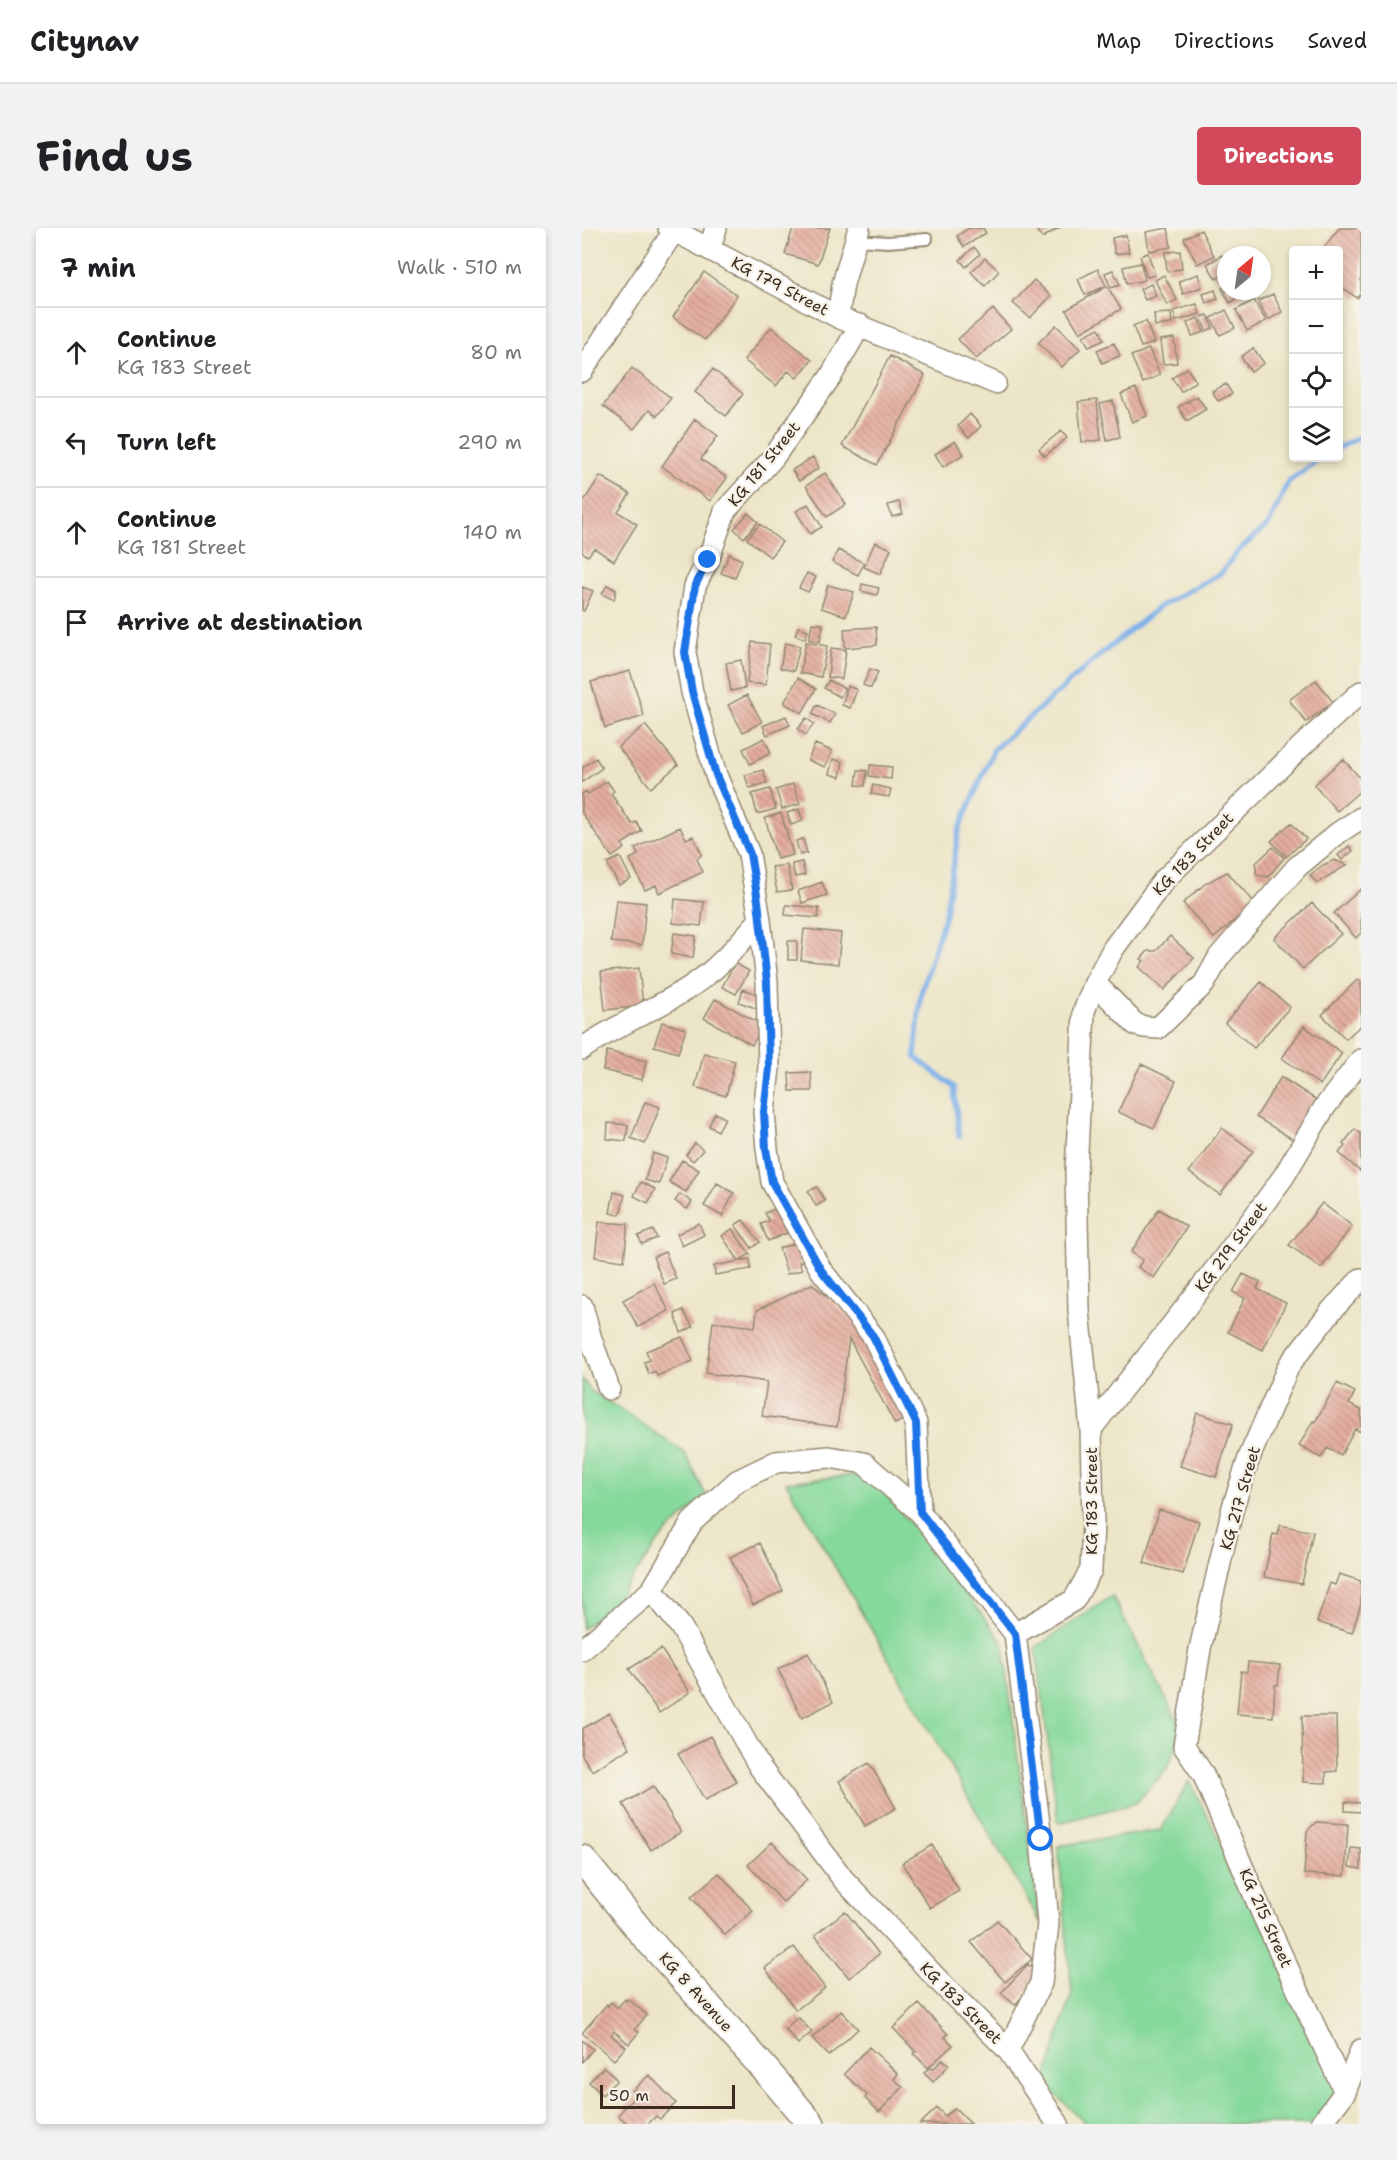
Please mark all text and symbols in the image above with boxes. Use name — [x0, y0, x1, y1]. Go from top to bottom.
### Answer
text: Citynav — [30, 22, 139, 60]
text: Map — [1096, 27, 1141, 55]
text: Directions — [1174, 27, 1274, 55]
text: Saved — [1307, 27, 1367, 55]
button: Directions — [1197, 127, 1361, 185]
text: Find us — [36, 128, 193, 184]
north arrow — [1217, 246, 1271, 300]
map controls — [1289, 246, 1343, 462]
button: + — [1289, 246, 1343, 300]
text: 7 min — [60, 250, 136, 285]
street label: KG 179 Street — [728, 252, 832, 320]
text: Walk · 510 m — [397, 254, 522, 280]
button: − — [1289, 300, 1343, 354]
text: Continue — [117, 325, 217, 354]
icon: ahead — [60, 336, 93, 369]
text: 80 m — [470, 339, 522, 365]
text: KG 183 Street — [117, 354, 252, 380]
button: locate — [1289, 354, 1343, 408]
button: layers — [1289, 408, 1343, 462]
street label: KG 181 Street — [723, 417, 805, 511]
icon: left — [60, 426, 93, 459]
text: Turn left — [117, 428, 216, 457]
text: 290 m — [457, 429, 522, 455]
text: Continue — [117, 505, 217, 534]
icon: ahead — [60, 516, 93, 549]
text: 140 m — [463, 519, 522, 545]
text: KG 181 Street — [117, 534, 246, 560]
route end — [694, 546, 720, 572]
icon: arrive — [60, 606, 93, 639]
text: Arrive at destination — [117, 608, 363, 637]
street label: KG 183 Street — [1148, 808, 1238, 900]
street label: KG 219 Street — [1190, 1198, 1272, 1296]
street label: KG 217 Street — [1215, 1444, 1265, 1552]
street label: KG 183 Street — [1081, 1447, 1102, 1555]
route start — [1027, 1825, 1053, 1851]
street label: KG 215 Street — [1235, 1865, 1297, 1971]
street label: KG 8 Avenue — [655, 1948, 737, 2036]
street label: KG 183 Street — [915, 1957, 1007, 2049]
scale bar — [600, 2082, 735, 2110]
text: 50 m — [609, 2085, 649, 2106]

